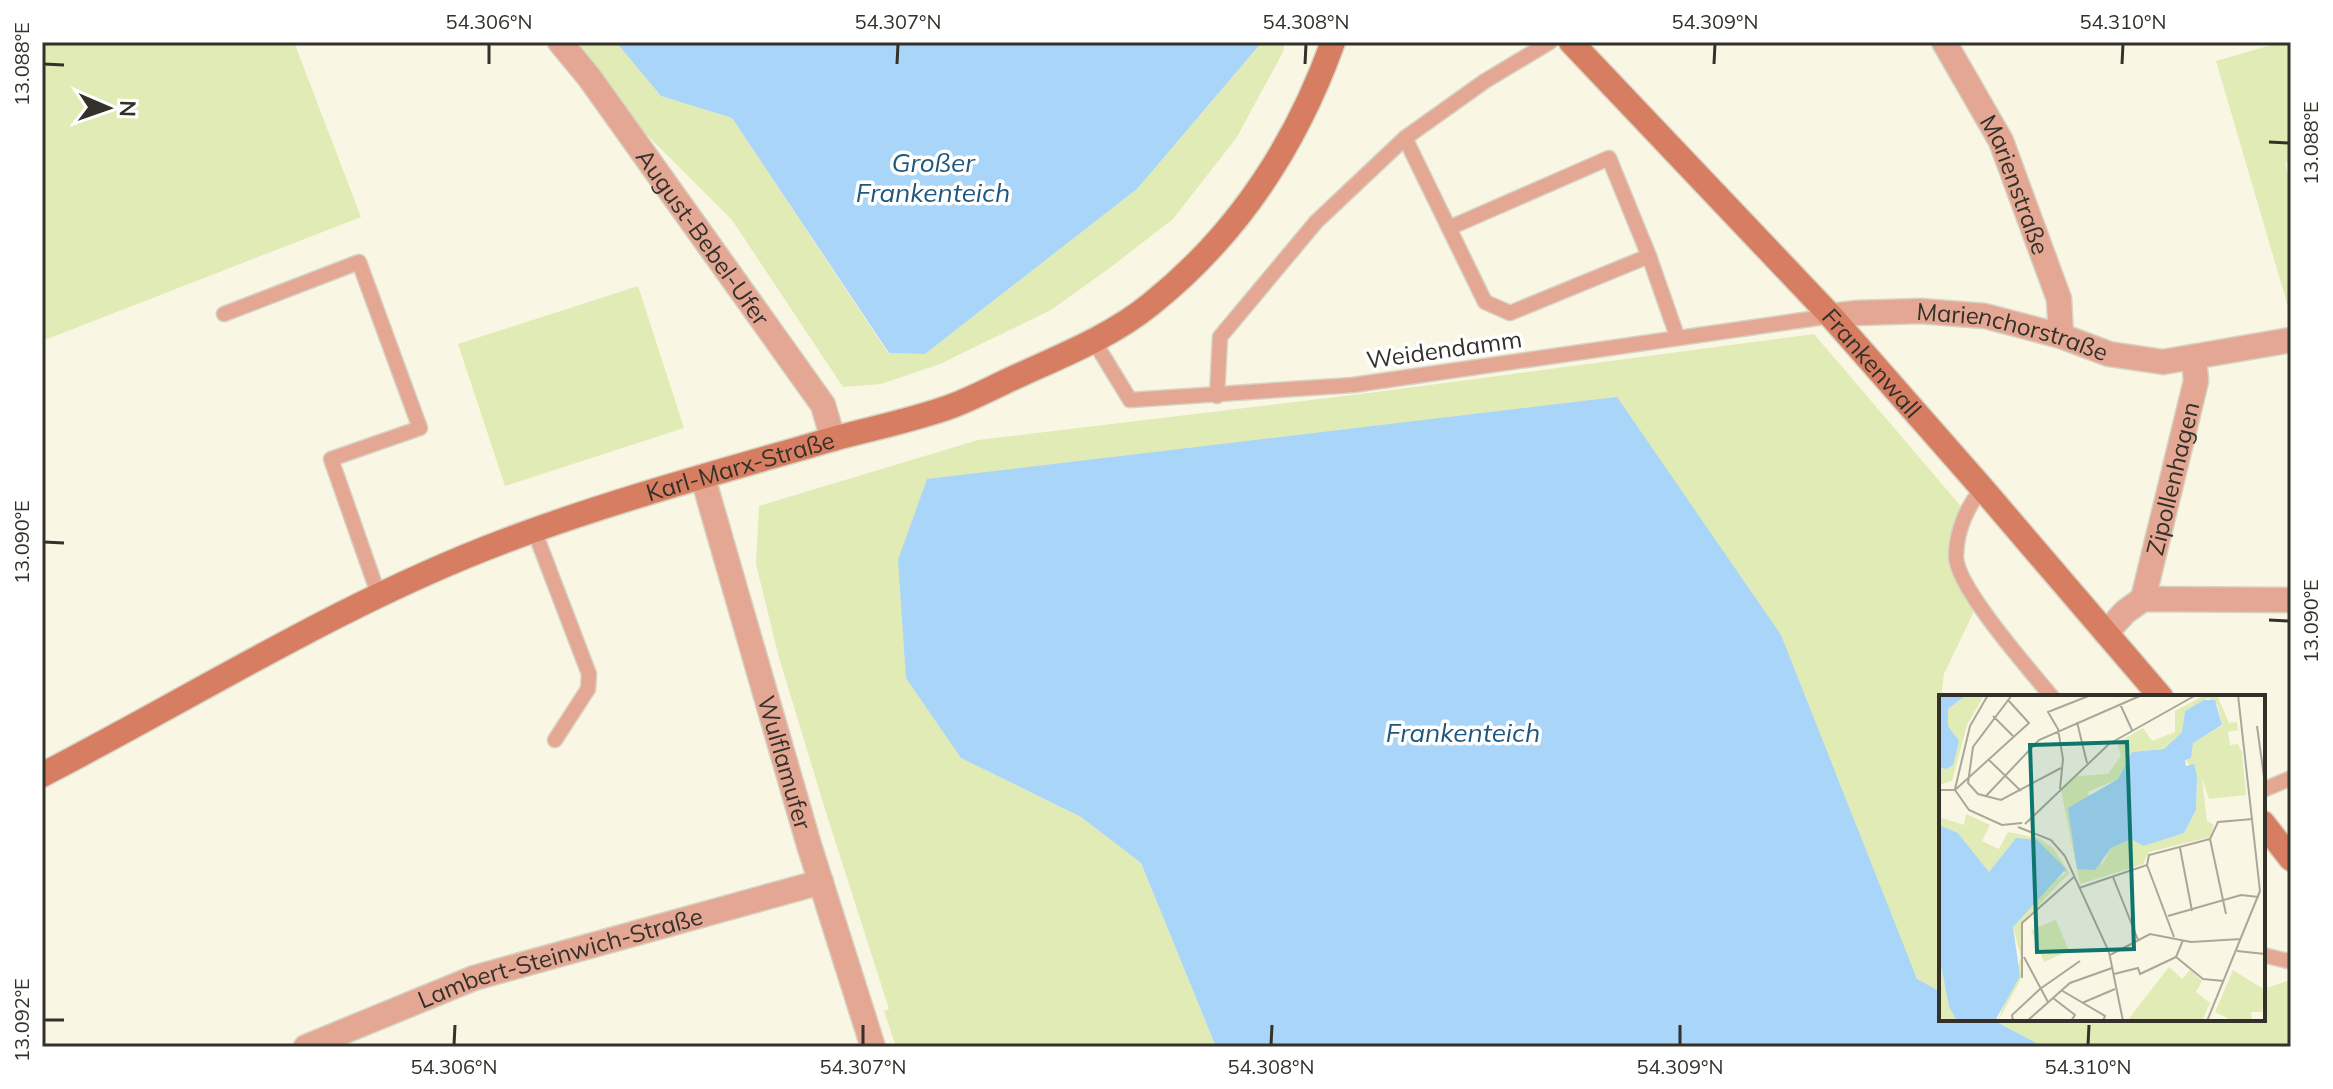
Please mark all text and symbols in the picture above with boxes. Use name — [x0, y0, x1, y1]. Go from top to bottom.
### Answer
text: 54.306°N — [446, 9, 532, 34]
text: 54.307°N — [855, 9, 941, 34]
text: 54.308°N — [1263, 9, 1349, 34]
text: 54.309°N — [1672, 9, 1758, 34]
text: 54.310°N — [2080, 9, 2166, 34]
text: 13.088°E — [9, 22, 34, 106]
north arrow — [68, 68, 148, 148]
text: N — [114, 100, 142, 117]
text: 13.088°E — [2298, 101, 2323, 185]
street label: Marienstraße — [1974, 109, 2056, 259]
street label: August-Bebel-Ufer — [630, 143, 777, 331]
water label: Großer Frankenteich — [856, 146, 1010, 209]
street label: Marienchorstraße — [1915, 296, 2112, 367]
street label: Frankenwall — [1816, 302, 1928, 424]
street label: Weidendamm — [1364, 323, 1524, 375]
street label: Zipollenhagen — [2139, 399, 2205, 558]
street label: Karl-Marx-Straße — [642, 424, 838, 508]
text: 13.090°E — [9, 500, 34, 584]
text: 13.090°E — [2298, 579, 2323, 663]
street label: Wulflamufer — [752, 692, 819, 833]
inset map — [1939, 695, 2265, 1021]
water label: Frankenteich — [1386, 716, 1540, 749]
street label: Lambert-Steinwich-Straße — [413, 900, 706, 1015]
text: 13.092°E — [9, 978, 34, 1062]
text: 54.306°N — [411, 1054, 497, 1079]
text: 54.307°N — [820, 1054, 906, 1079]
text: 54.308°N — [1228, 1054, 1314, 1079]
text: 54.309°N — [1637, 1054, 1723, 1079]
text: 54.310°N — [2045, 1054, 2131, 1079]

